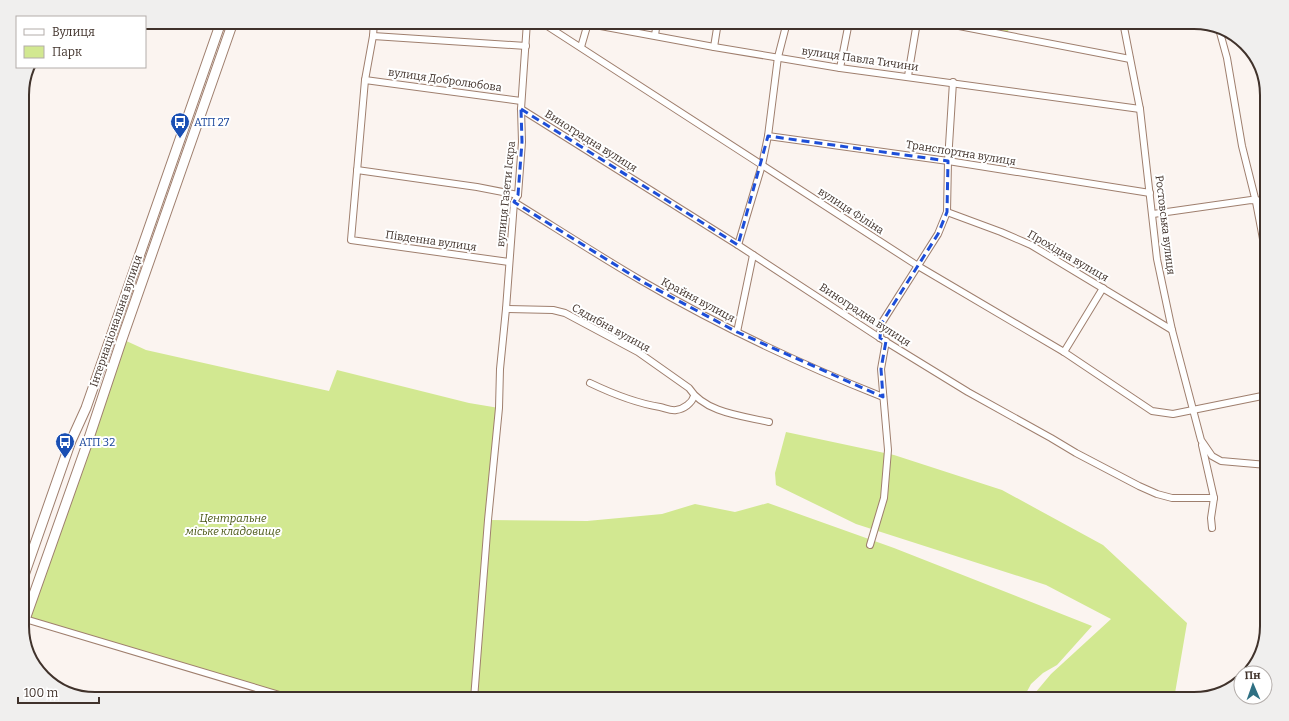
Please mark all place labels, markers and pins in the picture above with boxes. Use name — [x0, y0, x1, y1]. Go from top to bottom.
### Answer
bus stop icon: АТП 27 — [169, 111, 191, 139]
place label: АТП 27 — [194, 116, 230, 129]
bus stop icon: АТП 32 — [54, 431, 76, 459]
place label: АТП 32 — [79, 436, 115, 449]

